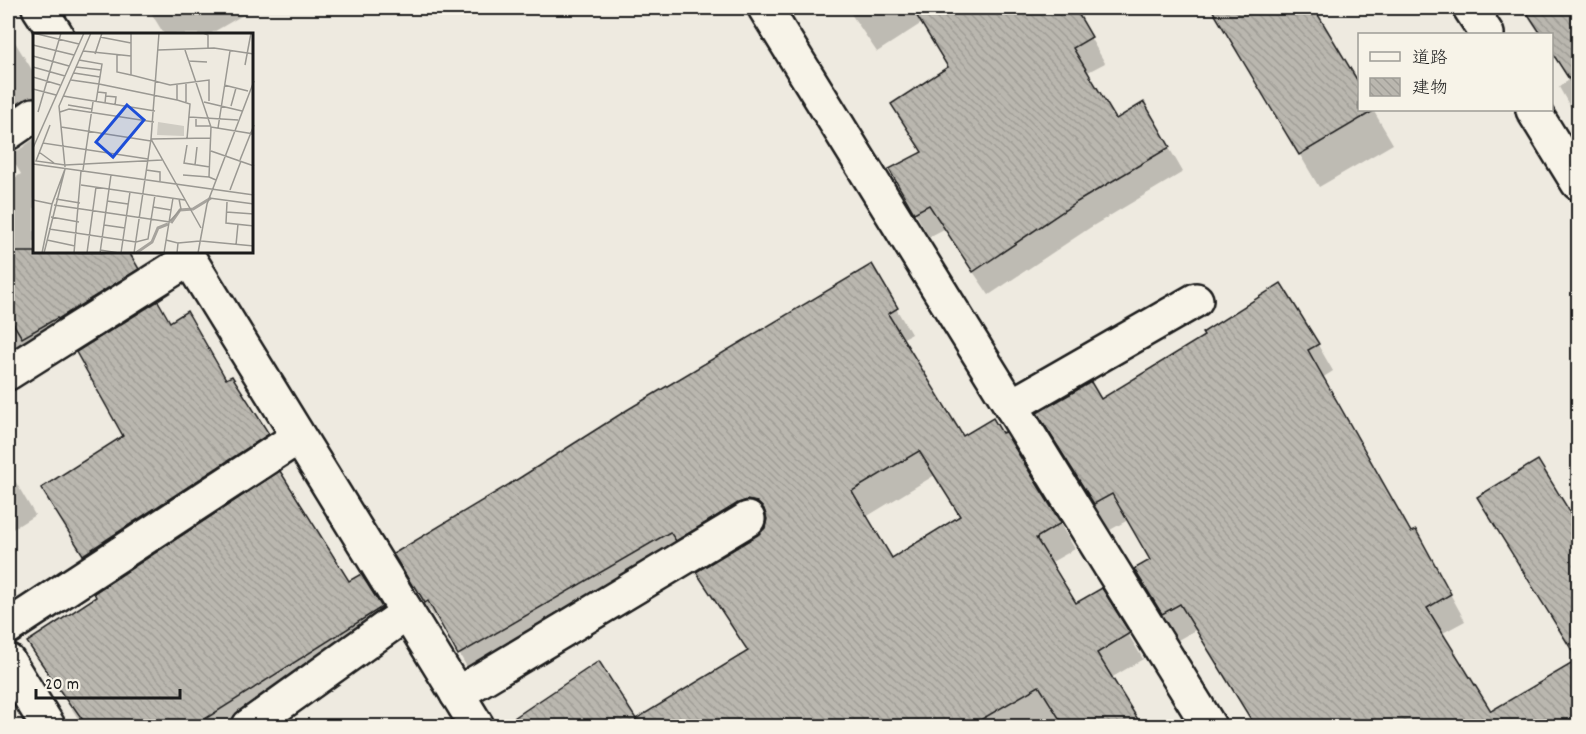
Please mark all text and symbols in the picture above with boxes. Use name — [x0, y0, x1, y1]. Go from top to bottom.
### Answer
inset map — [33, 33, 254, 254]
legend — [1358, 33, 1553, 111]
text: 道路 — [1412, 47, 1448, 72]
text: 建物 — [1412, 77, 1448, 102]
scale bar — [36, 662, 180, 700]
text: 20 m — [45, 673, 79, 698]

